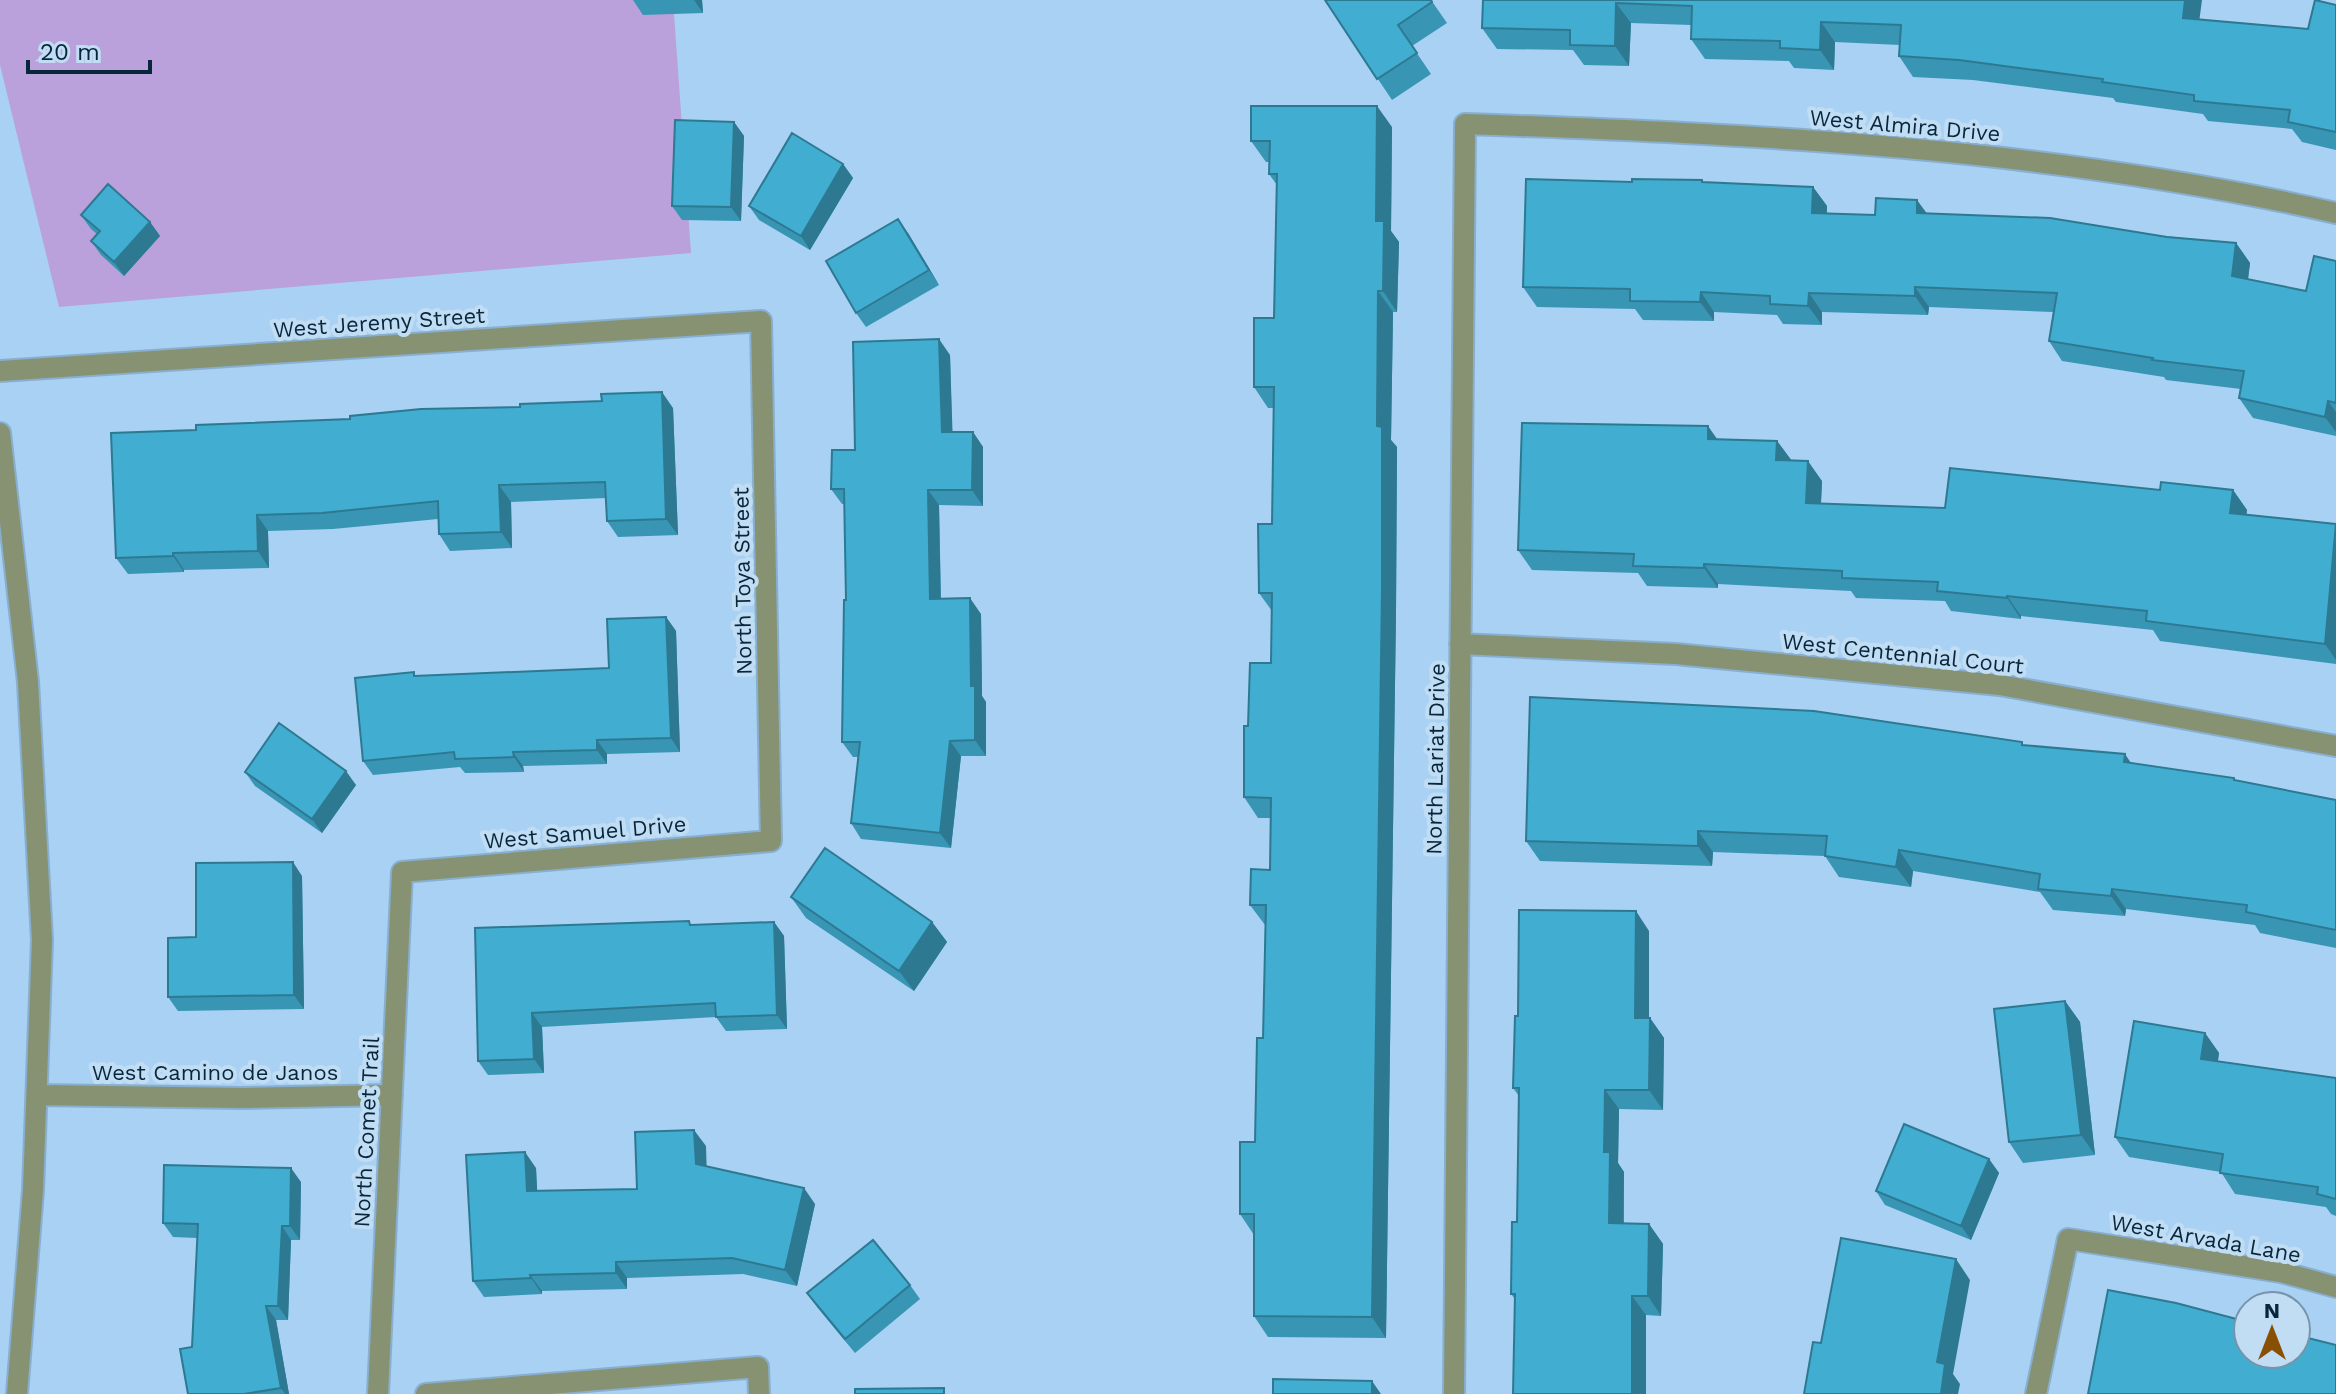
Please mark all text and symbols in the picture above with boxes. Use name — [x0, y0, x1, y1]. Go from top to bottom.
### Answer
scale bar — [28, 24, 150, 74]
text: 20 m — [40, 38, 100, 66]
street label: West Almira Drive — [1809, 105, 2001, 146]
street label: West Jeremy Street — [272, 303, 486, 342]
street label: North Toya Street — [728, 487, 757, 675]
street label: West Centennial Court — [1781, 628, 2025, 679]
street label: North Lariat Drive — [1421, 663, 1450, 855]
street label: West Samuel Drive — [483, 811, 687, 854]
street label: North Comet Trail — [349, 1036, 384, 1228]
street label: West Camino de Janos — [92, 1060, 338, 1085]
street label: West Arvada Lane — [2109, 1209, 2303, 1268]
north arrow — [2232, 1290, 2312, 1370]
text: N — [2264, 1298, 2280, 1323]

